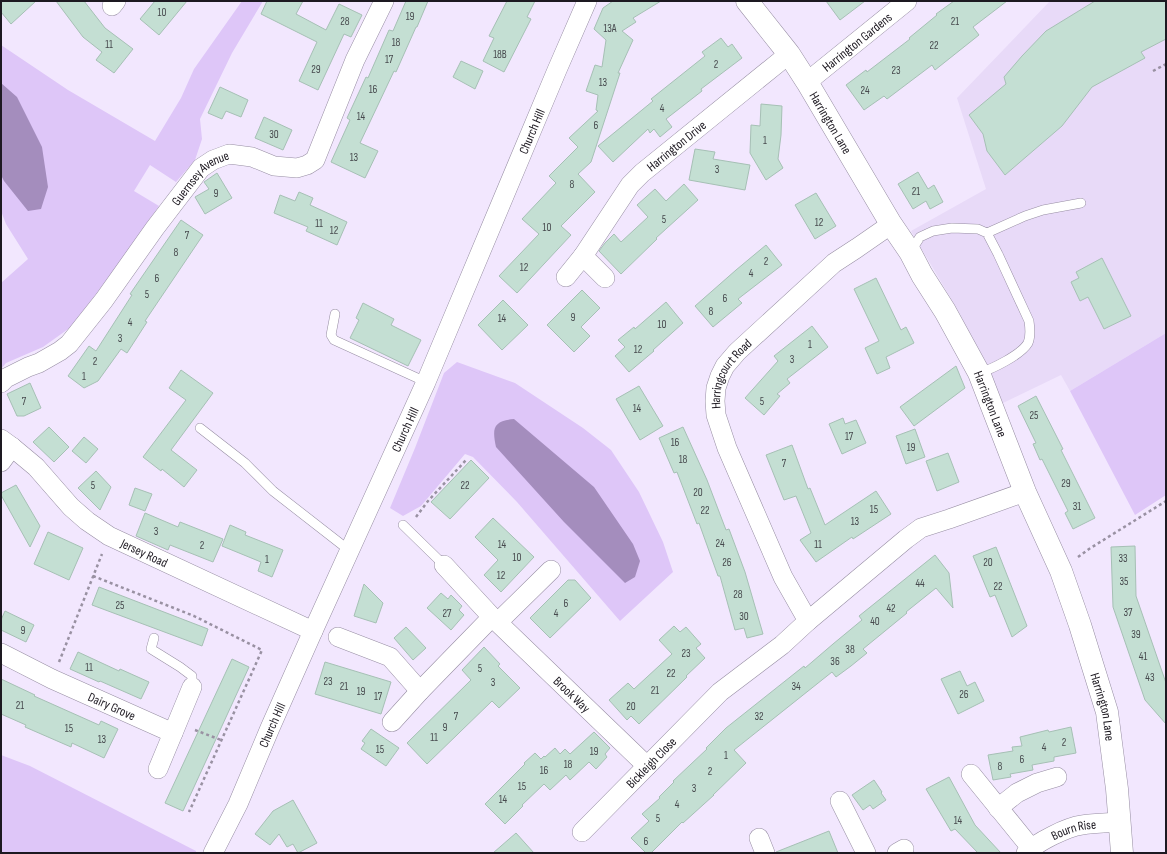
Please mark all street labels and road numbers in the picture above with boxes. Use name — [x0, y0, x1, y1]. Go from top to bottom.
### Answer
street label: Harrington Gardens — [819, 9, 896, 75]
street label: Harrington Lane — [805, 89, 855, 157]
street label: Church Hill — [516, 107, 549, 157]
street label: Harrington Drive — [644, 117, 710, 175]
street label: Guernsey Avenue — [168, 148, 231, 209]
street label: Harringcourt Road — [708, 336, 755, 409]
street label: Harrington Lane — [970, 369, 1010, 439]
street label: Church Hill — [388, 405, 423, 455]
street label: Jersey Road — [117, 535, 170, 571]
street label: Harrington Lane — [1086, 671, 1118, 742]
street label: Brook Way — [550, 673, 593, 716]
street label: Dairy Grove — [85, 689, 138, 724]
street label: Church Hill — [256, 700, 289, 750]
street label: Bickleigh Close — [623, 734, 680, 792]
street label: Bourn Rise — [1049, 816, 1097, 844]

